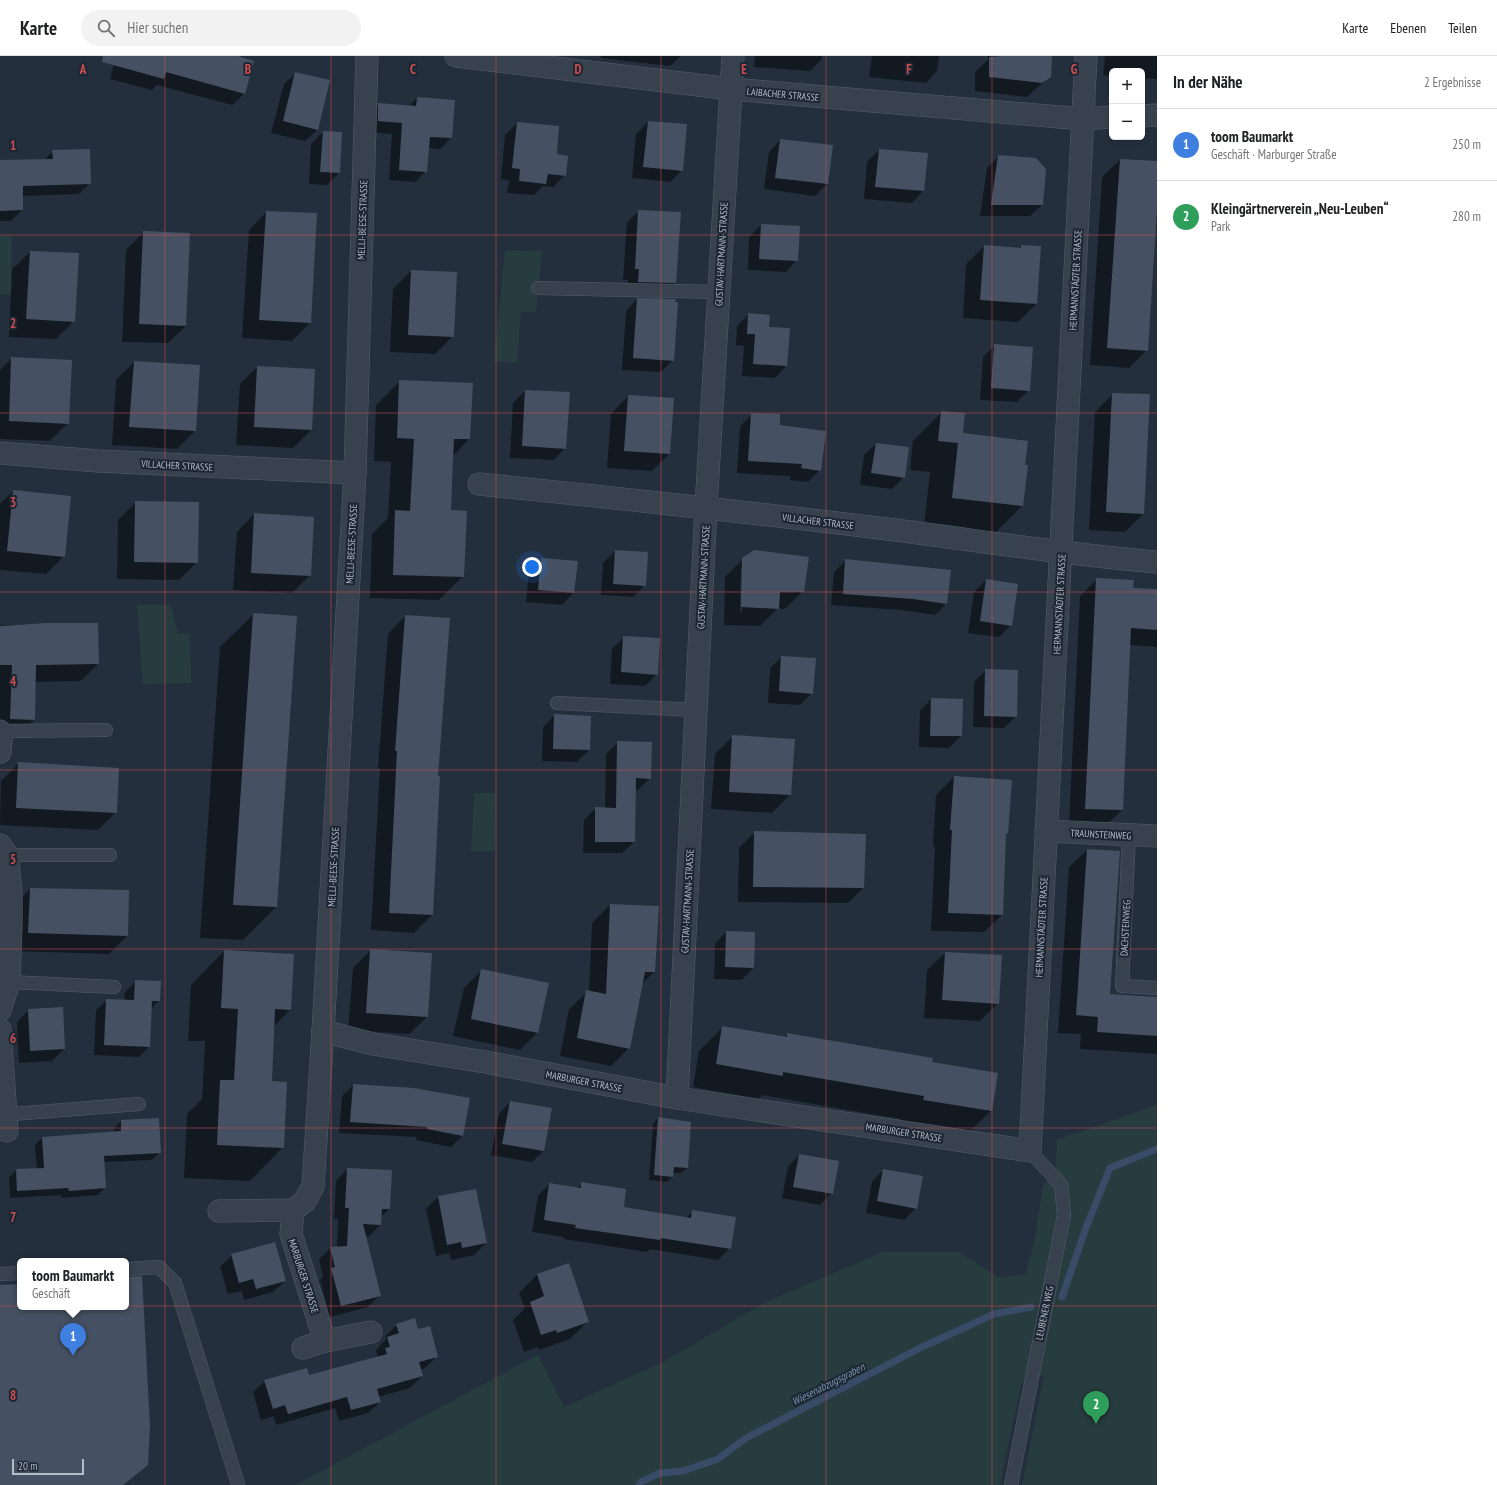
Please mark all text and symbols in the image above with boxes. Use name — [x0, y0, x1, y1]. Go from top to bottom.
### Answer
search box — [81, 10, 361, 46]
text: Karte — [20, 16, 57, 40]
icon: search — [95, 17, 117, 39]
text: Hier suchen — [127, 18, 188, 37]
text: Karte — [1342, 19, 1368, 37]
text: Ebenen — [1390, 19, 1426, 37]
text: Teilen — [1448, 19, 1477, 37]
text: A — [79, 61, 87, 78]
text: B — [245, 61, 251, 78]
text: C — [410, 61, 416, 78]
text: D — [575, 61, 582, 78]
text: E — [741, 61, 747, 78]
text: F — [906, 61, 912, 78]
text: G — [1071, 61, 1078, 78]
map controls — [1109, 68, 1145, 140]
button: + — [1109, 68, 1145, 104]
text: In der Nähe — [1173, 71, 1243, 93]
text: 2 Ergebnisse — [1424, 74, 1481, 91]
street label: LAIBACHER STRASSE — [746, 85, 820, 104]
button: − — [1109, 104, 1145, 140]
text: toom Baumarkt — [1211, 127, 1293, 146]
text: 1 — [1183, 136, 1189, 153]
text: 250 m — [1452, 136, 1481, 153]
text: 1 — [10, 137, 16, 154]
text: Geschäft · Marburger Straße — [1211, 146, 1337, 163]
street label: MELLI-BEESE-STRASSE — [355, 180, 370, 260]
text: Kleingärtnerverein „Neu-Leuben“ — [1211, 199, 1389, 218]
street label: GUSTAV-HARTMANN-STRASSE — [712, 202, 731, 306]
text: 2 — [1183, 208, 1189, 225]
text: 280 m — [1452, 208, 1481, 225]
text: Park — [1211, 218, 1230, 235]
street label: HERMANNSTÄDTER STRASSE — [1066, 229, 1085, 331]
text: 2 — [10, 315, 16, 332]
street label: VILLACHER STRASSE — [140, 457, 213, 474]
text: 3 — [10, 494, 16, 511]
street label: MELLI-BEESE-STRASSE — [343, 504, 360, 584]
street label: VILLACHER STRASSE — [780, 511, 854, 532]
street label: GUSTAV-HARTMANN-STRASSE — [694, 525, 713, 629]
street label: HERMANNSTÄDTER STRASSE — [1050, 553, 1069, 655]
your location — [522, 557, 542, 577]
text: 4 — [10, 673, 17, 690]
street label: TRAUNSTEINWEG — [1070, 826, 1132, 843]
street label: MELLI-BEESE-STRASSE — [325, 827, 342, 907]
street label: GUSTAV-HARTMANN-STRASSE — [678, 849, 697, 953]
text: 5 — [10, 851, 16, 868]
street label: HERMANNSTÄDTER STRASSE — [1032, 876, 1051, 978]
street label: DACHSTEINWEG — [1118, 900, 1133, 956]
text: 6 — [10, 1030, 16, 1047]
street label: MARBURGER STRASSE — [545, 1068, 623, 1095]
street label: MARBURGER STRASSE — [865, 1120, 943, 1145]
text: 7 — [10, 1209, 16, 1226]
street label: MARBURGER STRASSE — [285, 1237, 322, 1315]
popup — [17, 1258, 129, 1310]
text: toom Baumarkt — [32, 1266, 114, 1285]
text: Geschäft — [32, 1285, 70, 1302]
street label: LEUBENER WEG — [1032, 1285, 1057, 1341]
pin: 1 — [60, 1323, 86, 1356]
water label: Wiesenabzugsgraben — [789, 1359, 868, 1408]
text: 8 — [10, 1387, 16, 1404]
pin: 2 — [1083, 1391, 1109, 1424]
scale bar — [12, 1457, 84, 1476]
text: 20 m — [18, 1459, 37, 1473]

